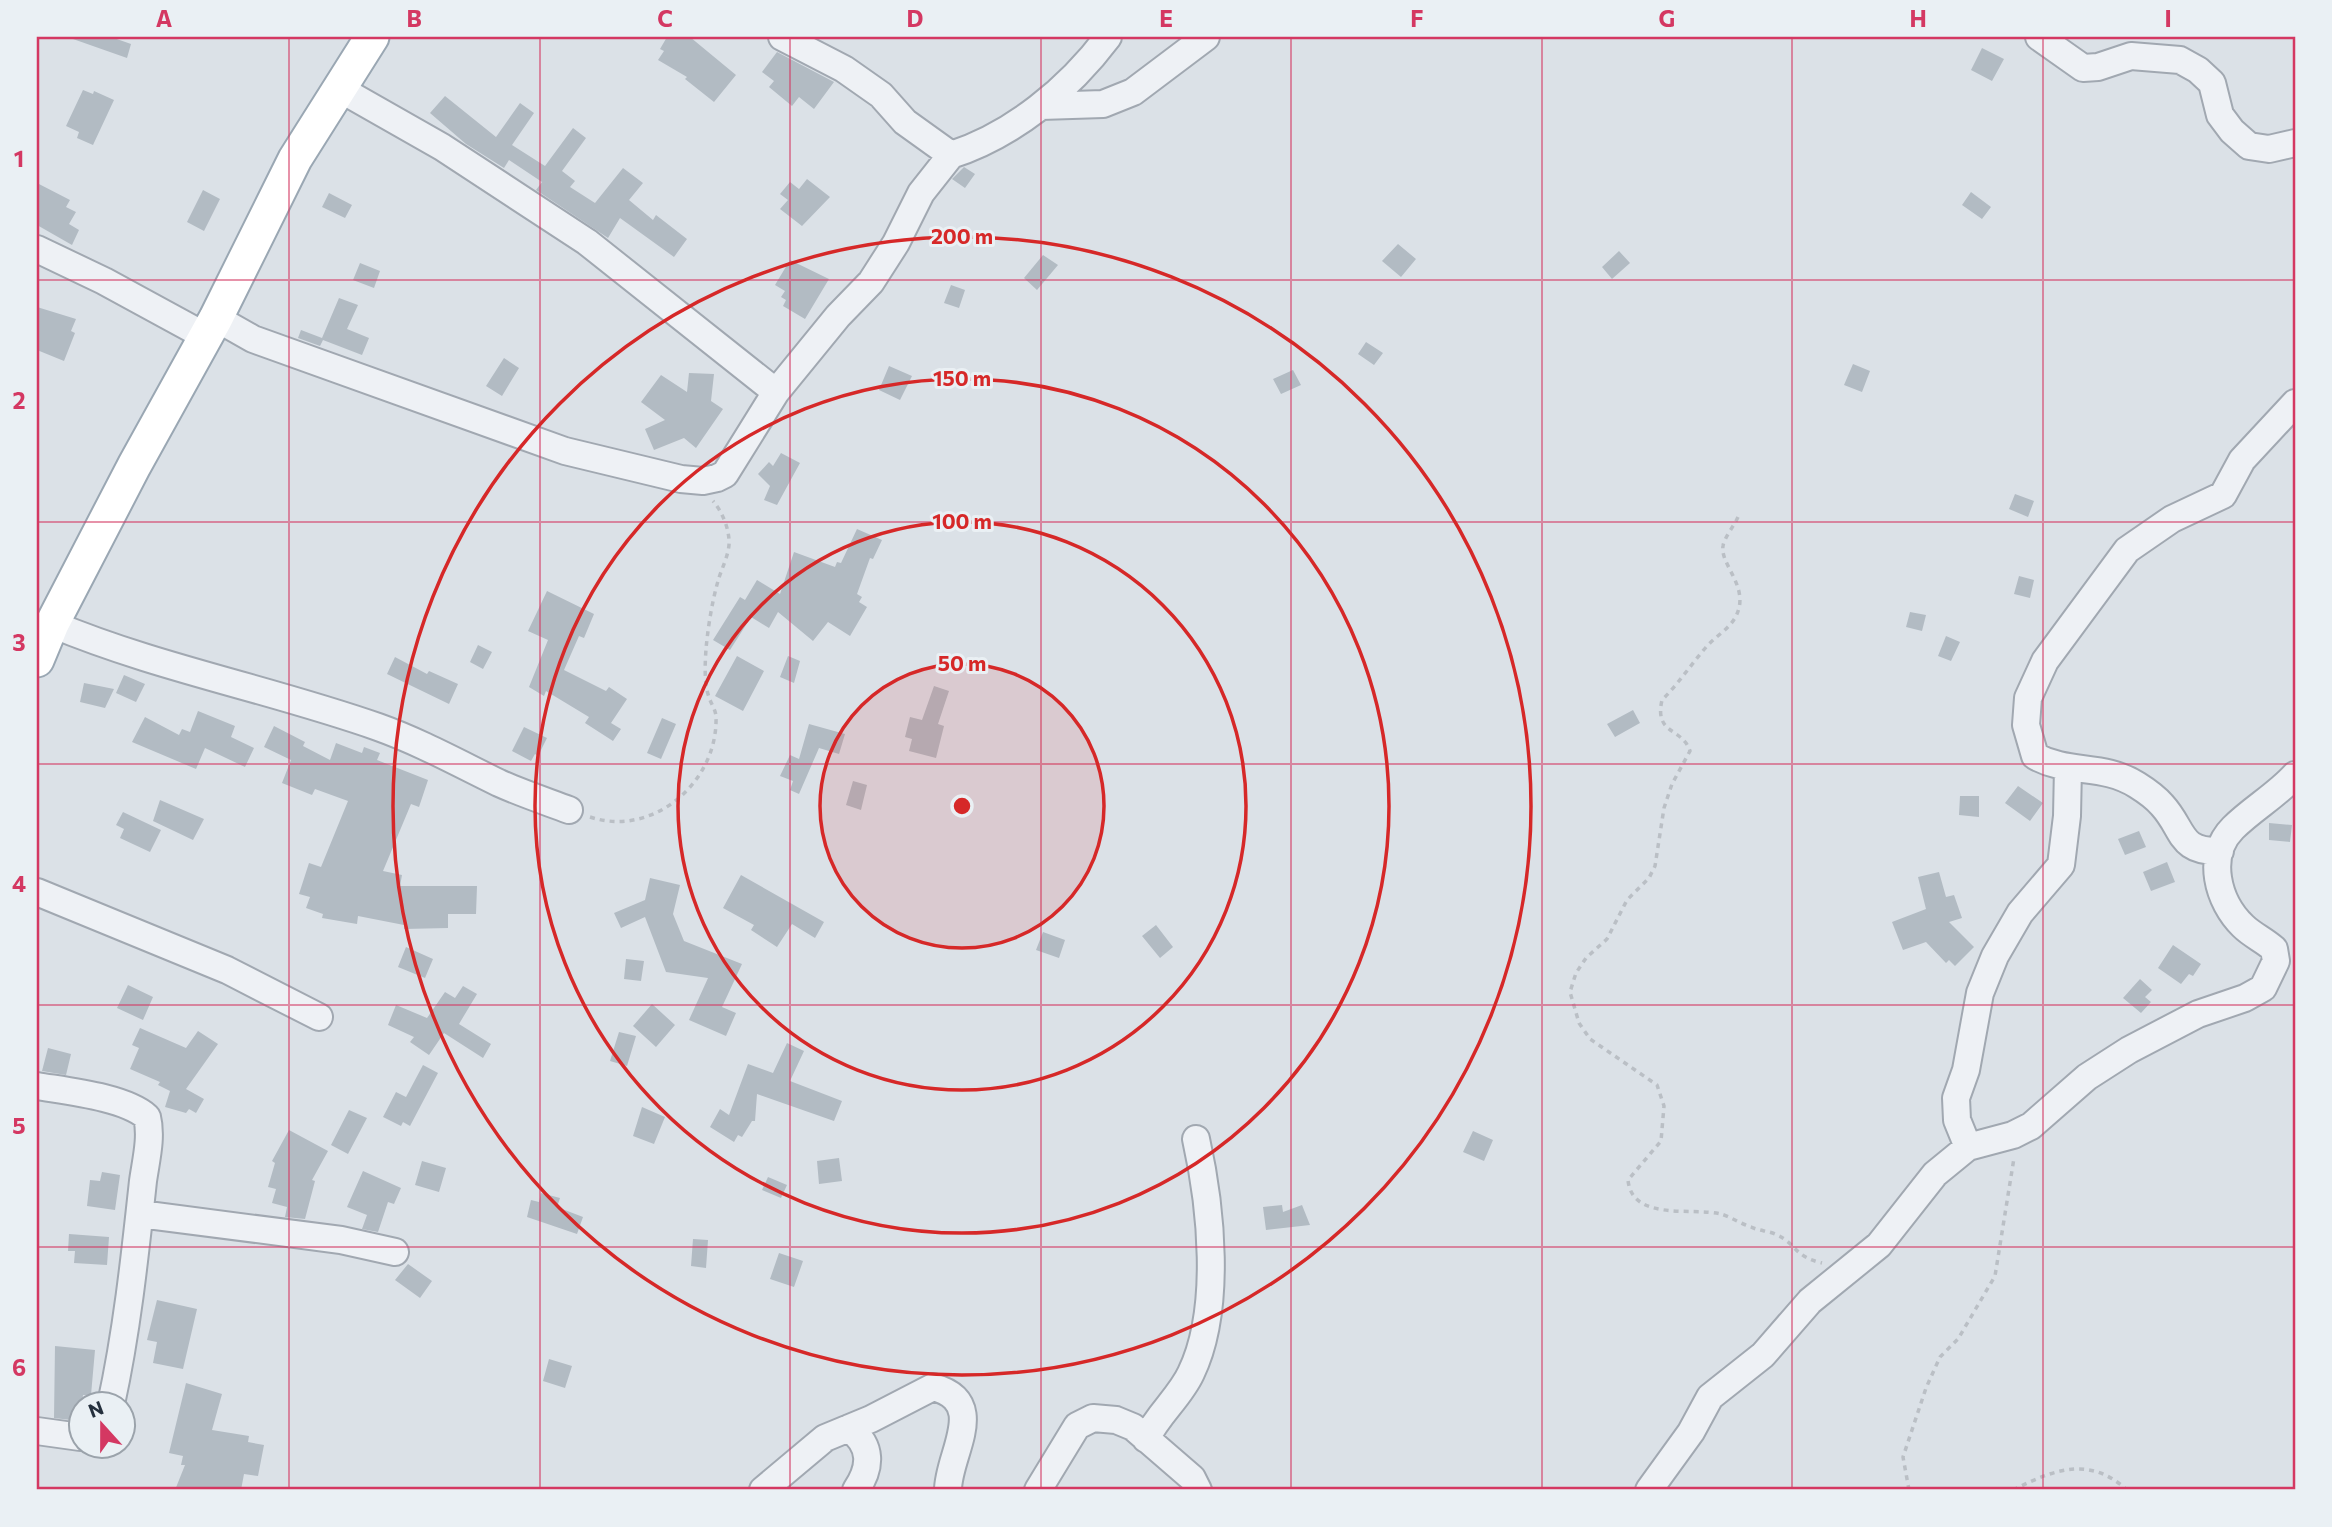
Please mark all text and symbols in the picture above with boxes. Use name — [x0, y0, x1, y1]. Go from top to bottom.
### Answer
text: A — [156, 4, 173, 32]
text: B — [406, 4, 422, 32]
text: C — [657, 4, 673, 32]
text: D — [907, 4, 924, 32]
text: E — [1159, 4, 1173, 32]
text: F — [1410, 4, 1424, 32]
text: G — [1659, 4, 1675, 32]
text: H — [1909, 4, 1927, 32]
text: I — [2164, 4, 2172, 32]
text: 1 — [14, 144, 24, 172]
text: 200 m — [931, 223, 993, 248]
text: 150 m — [933, 365, 991, 390]
text: 2 — [12, 386, 26, 414]
text: 100 m — [932, 508, 992, 533]
text: 3 — [12, 628, 26, 656]
text: 50 m — [938, 650, 986, 675]
centre of rings — [950, 794, 974, 818]
text: 4 — [12, 869, 26, 897]
text: 5 — [12, 1111, 26, 1139]
text: 6 — [12, 1353, 26, 1381]
north arrow — [66, 1390, 136, 1460]
text: N — [85, 1395, 107, 1422]

